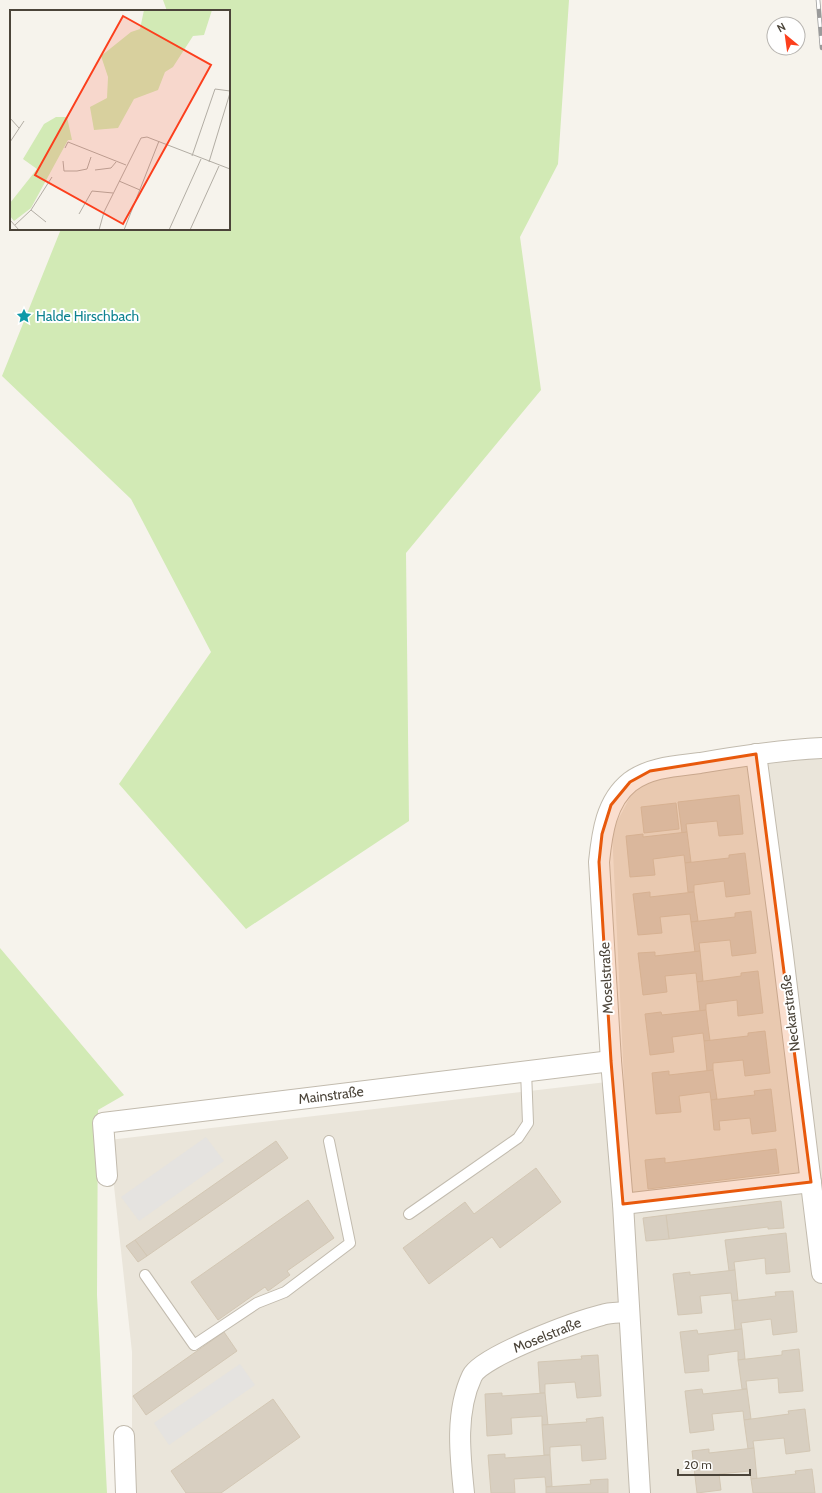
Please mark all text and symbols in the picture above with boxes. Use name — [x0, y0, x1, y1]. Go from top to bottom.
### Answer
inset map — [10, 10, 230, 230]
north arrow — [766, 16, 806, 56]
text: N — [774, 19, 788, 35]
place icon: Halde Hirschbach — [15, 307, 33, 325]
place label: Halde Hirschbach — [36, 307, 139, 325]
street label: Moselstraße — [595, 942, 617, 1014]
street label: Neckarstraße — [776, 974, 804, 1052]
street label: Mainstraße — [297, 1082, 365, 1108]
street label: Moselstraße — [510, 1313, 584, 1357]
scale bar — [678, 1451, 750, 1477]
text: 20 m — [684, 1457, 712, 1472]

